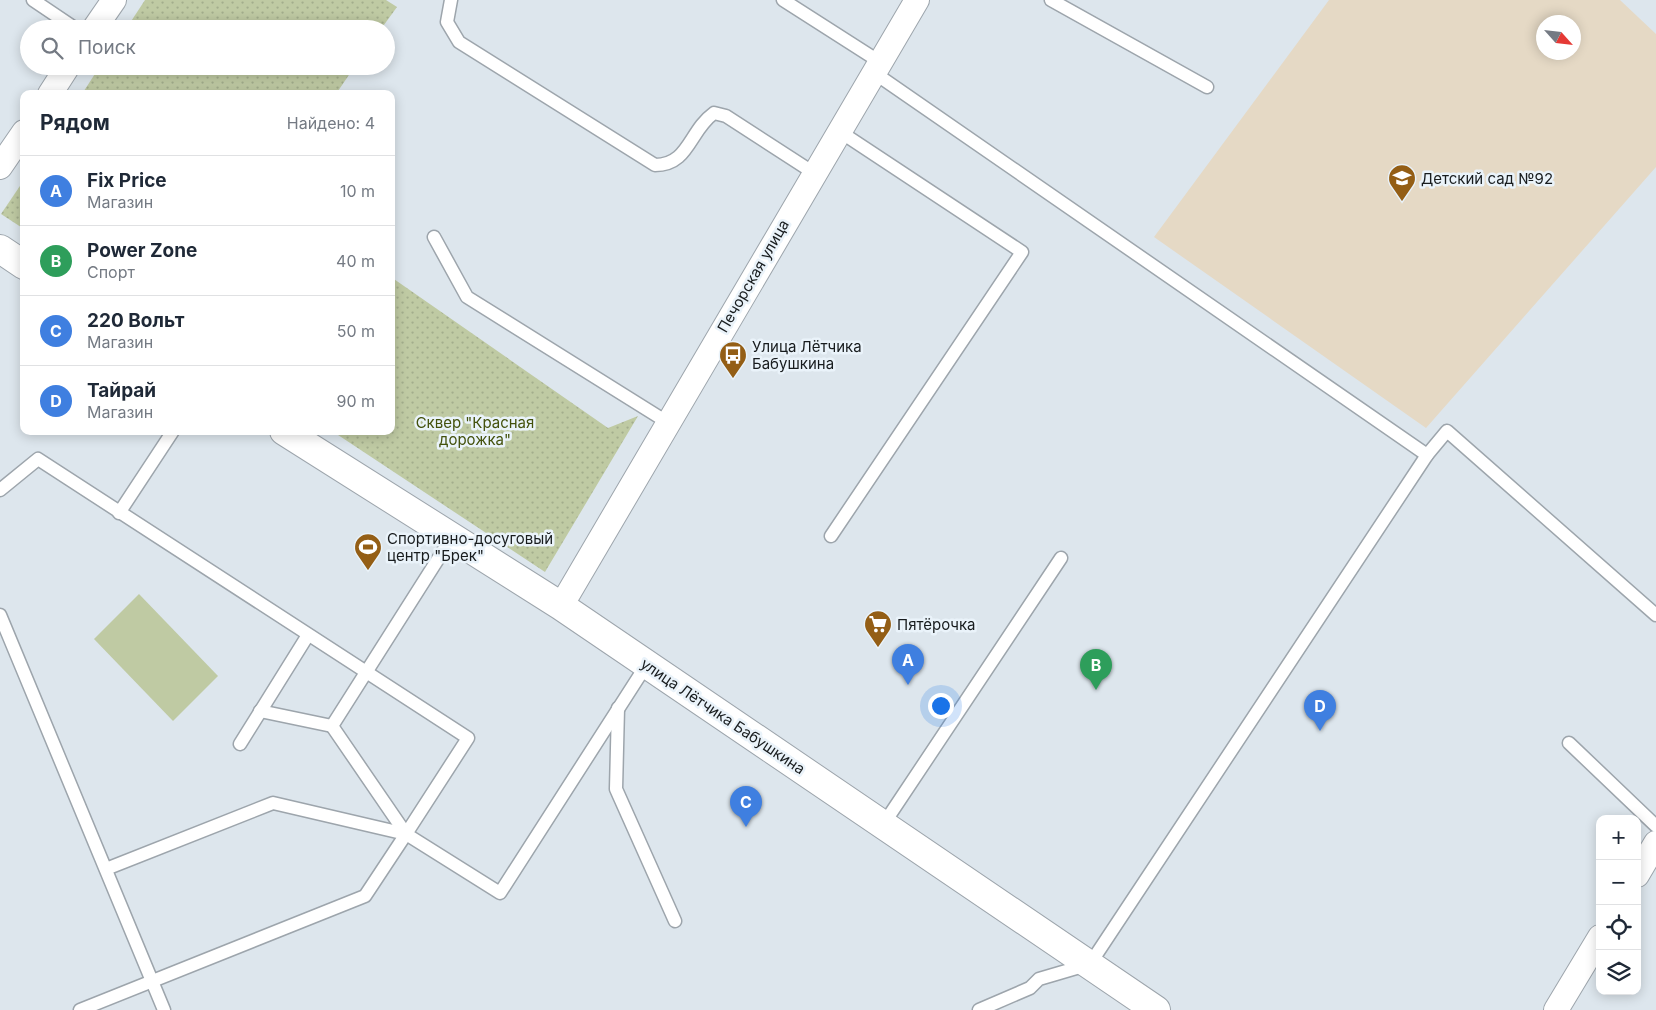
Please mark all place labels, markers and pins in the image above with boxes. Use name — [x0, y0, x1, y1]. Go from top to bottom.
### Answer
school or university icon: Детский сад №92 — [1387, 163, 1417, 202]
place label: Детский сад №92 — [1421, 169, 1553, 188]
place label: Улица Лётчика Бабушкина — [752, 337, 862, 373]
bus stop icon: Улица Лётчика Бабушкина — [718, 340, 748, 379]
place label: Спортивно-досуговый центр "Брек" — [387, 529, 553, 565]
sports icon: Спортивно-досуговый центр "Брек" — [353, 532, 383, 571]
supermarket icon: Пятёрочка — [863, 609, 893, 648]
place label: Пятёрочка — [897, 615, 976, 634]
pin: A — [892, 644, 924, 685]
pin: B — [1080, 649, 1112, 690]
pin: D — [1304, 690, 1336, 731]
pin: C — [730, 786, 762, 827]

